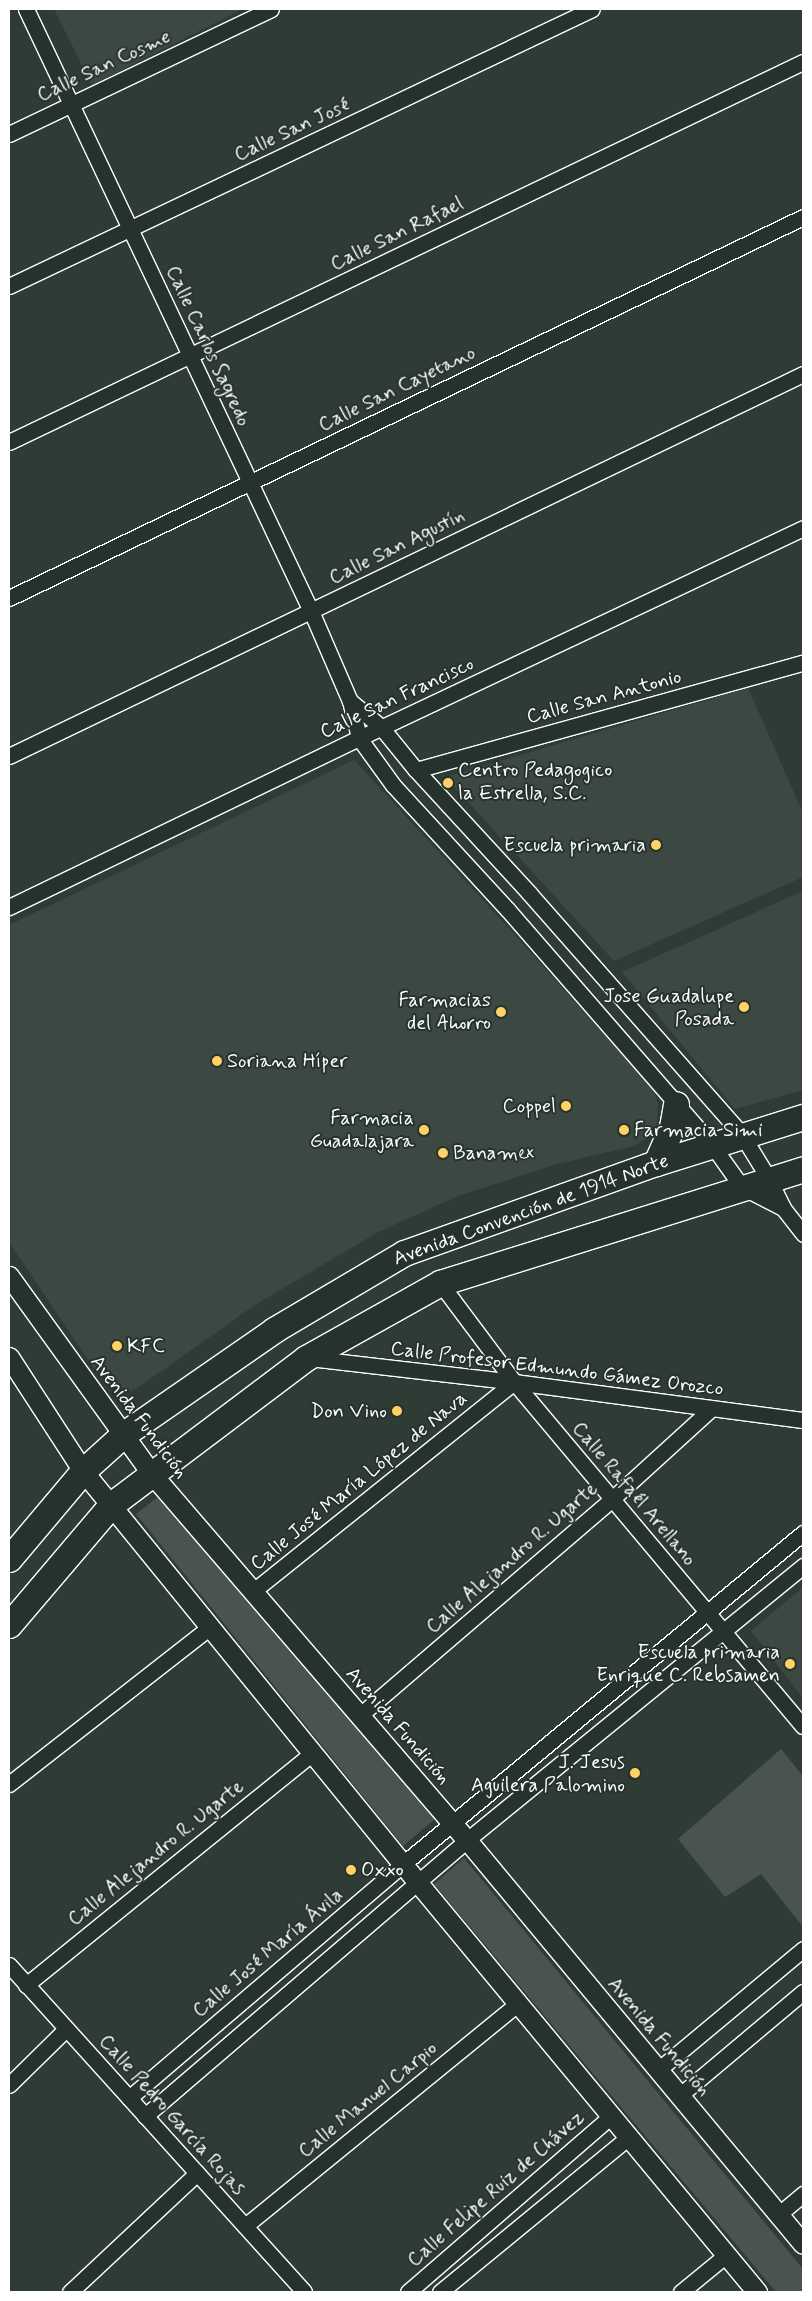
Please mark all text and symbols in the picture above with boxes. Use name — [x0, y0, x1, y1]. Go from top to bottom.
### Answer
street label: Calle San Cosme — [31, 24, 177, 108]
street label: Calle San José — [231, 93, 353, 167]
street label: Calle San Rafael — [329, 192, 465, 276]
street label: Calle Carlos Sagredo — [160, 262, 256, 430]
street label: Calle San Cayetano — [315, 341, 479, 437]
street label: Calle San Agustín — [327, 505, 467, 589]
street label: Calle San Francisco — [316, 652, 478, 744]
street label: Calle San Antonio — [527, 666, 681, 728]
place label: Centro Pedagogico la Estrella, S.C. — [458, 759, 612, 806]
marker: Centro Pedagogico la Estrella, S.C. — [442, 777, 454, 789]
place label: Escuela primaria — [504, 833, 646, 857]
marker: Escuela primaria — [650, 839, 662, 851]
place label: Jose Guadalupe Posada — [607, 984, 734, 1031]
place label: Farmacias del Ahorro — [398, 988, 491, 1035]
marker: Jose Guadalupe Posada — [738, 1001, 750, 1013]
marker: Farmacias del Ahorro — [495, 1006, 507, 1018]
place label: Soriana Híper — [227, 1049, 348, 1073]
marker: Soriana Híper — [211, 1055, 223, 1067]
place label: Coppel — [503, 1094, 556, 1118]
marker: Coppel — [560, 1100, 572, 1112]
place label: Farmacia Guadalajara — [310, 1106, 414, 1153]
place label: Farmacia Simi — [634, 1118, 762, 1142]
marker: Farmacia Guadalajara — [418, 1124, 430, 1136]
marker: Farmacia Simi — [618, 1124, 630, 1136]
place label: Banamex — [453, 1141, 534, 1165]
marker: Banamex — [437, 1147, 449, 1159]
street label: Avenida Convención de 1914 Norte — [391, 1149, 671, 1271]
place label: KFC — [127, 1334, 165, 1358]
street label: Calle Profesor Edmundo Gámez Orozco — [390, 1337, 724, 1401]
marker: KFC — [111, 1340, 123, 1352]
street label: Avenida Fundición — [84, 1350, 194, 1484]
street label: Calle José María López de Nava — [246, 1387, 472, 1575]
place label: Don Vino — [312, 1399, 387, 1423]
marker: Don Vino — [391, 1405, 403, 1417]
street label: Calle Rafaél Arellano — [568, 1418, 700, 1570]
street label: Calle Alejandro R. Ugarte — [421, 1476, 603, 1640]
place label: Escuela primaria Enrique C. Rebsamen — [596, 1640, 780, 1687]
marker: Escuela primaria Enrique C. Rebsamen — [784, 1658, 796, 1670]
street label: Avenida Fundición — [340, 1661, 456, 1791]
place label: J. Jesus Aguilera Palomino — [473, 1750, 625, 1797]
marker: J. Jesus Aguilera Palomino — [629, 1767, 641, 1779]
street label: Calle Alejandro R. Ugarte — [62, 1774, 250, 1932]
place label: Oxxo — [361, 1858, 404, 1882]
marker: Oxxo — [345, 1864, 357, 1876]
street label: Calle José María Ávila — [188, 1883, 348, 2023]
street label: Avenida Fundición — [602, 1972, 716, 2102]
street label: Calle Pedro García Rojas — [94, 2031, 250, 2199]
street label: Calle Manuel Carpio — [296, 2038, 440, 2162]
street label: Calle Felipe Ruiz de Chávez — [400, 2103, 592, 2275]

